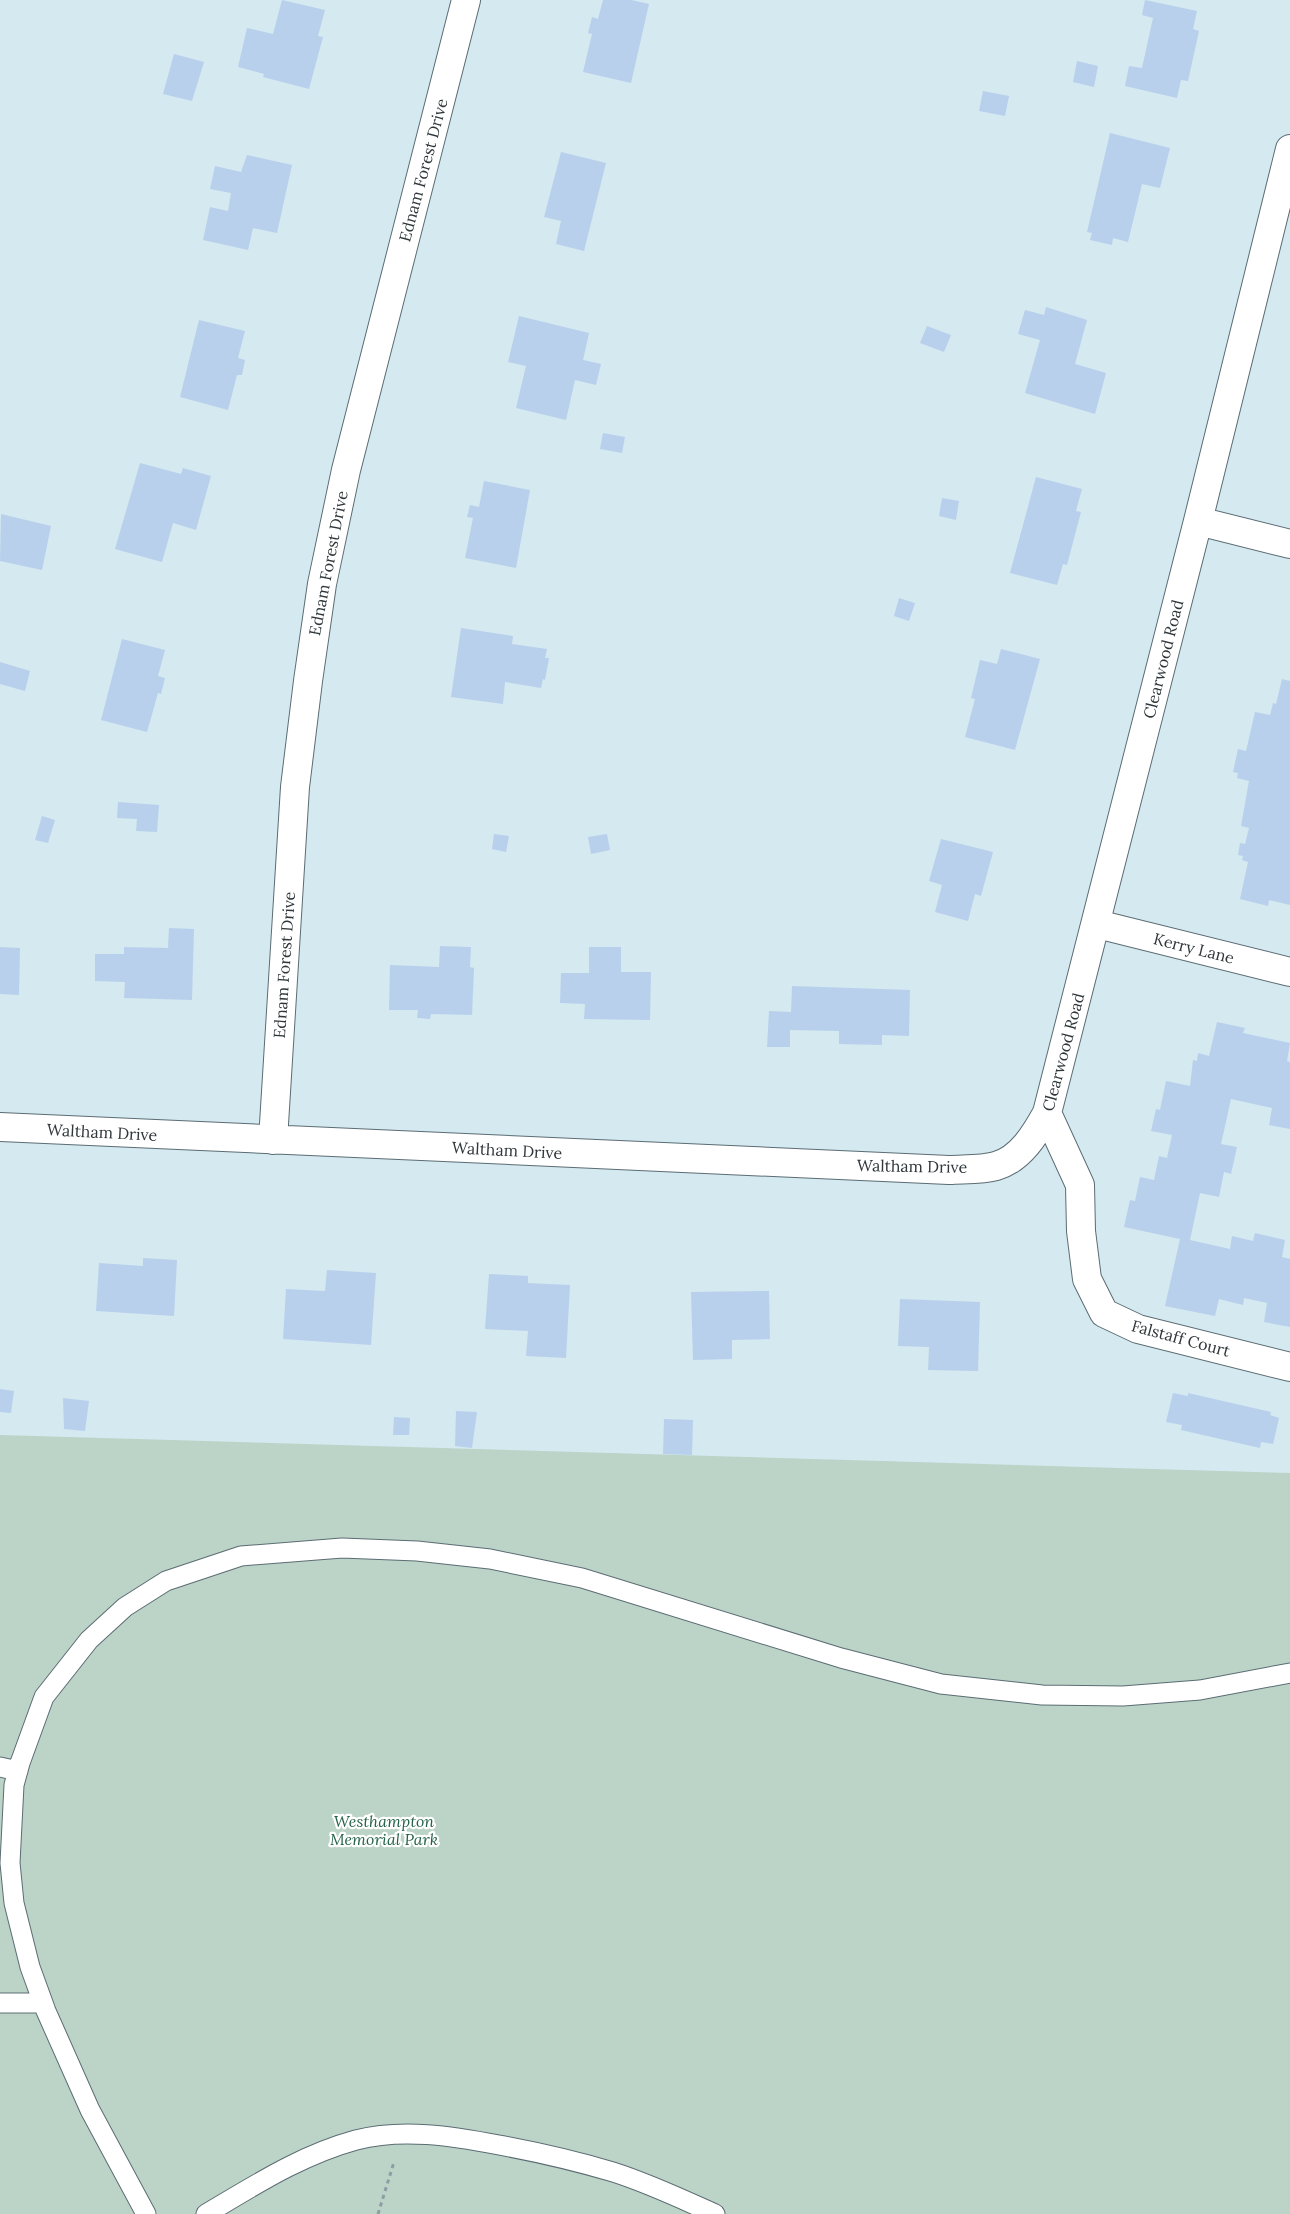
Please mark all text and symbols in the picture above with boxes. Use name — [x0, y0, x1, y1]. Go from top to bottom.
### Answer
street label: Ednam Forest Drive — [394, 96, 452, 244]
street label: Ednam Forest Drive — [304, 489, 352, 637]
street label: Clearwood Road — [1139, 597, 1188, 720]
street label: Ednam Forest Drive — [269, 891, 299, 1039]
street label: Kerry Lane — [1152, 928, 1237, 968]
street label: Clearwood Road — [1038, 990, 1089, 1113]
street label: Waltham Drive — [46, 1119, 158, 1145]
street label: Waltham Drive — [451, 1137, 563, 1163]
street label: Waltham Drive — [857, 1155, 968, 1177]
street label: Falstaff Court — [1130, 1315, 1233, 1361]
park label: Westhampton Memorial Park — [330, 1811, 438, 1849]

